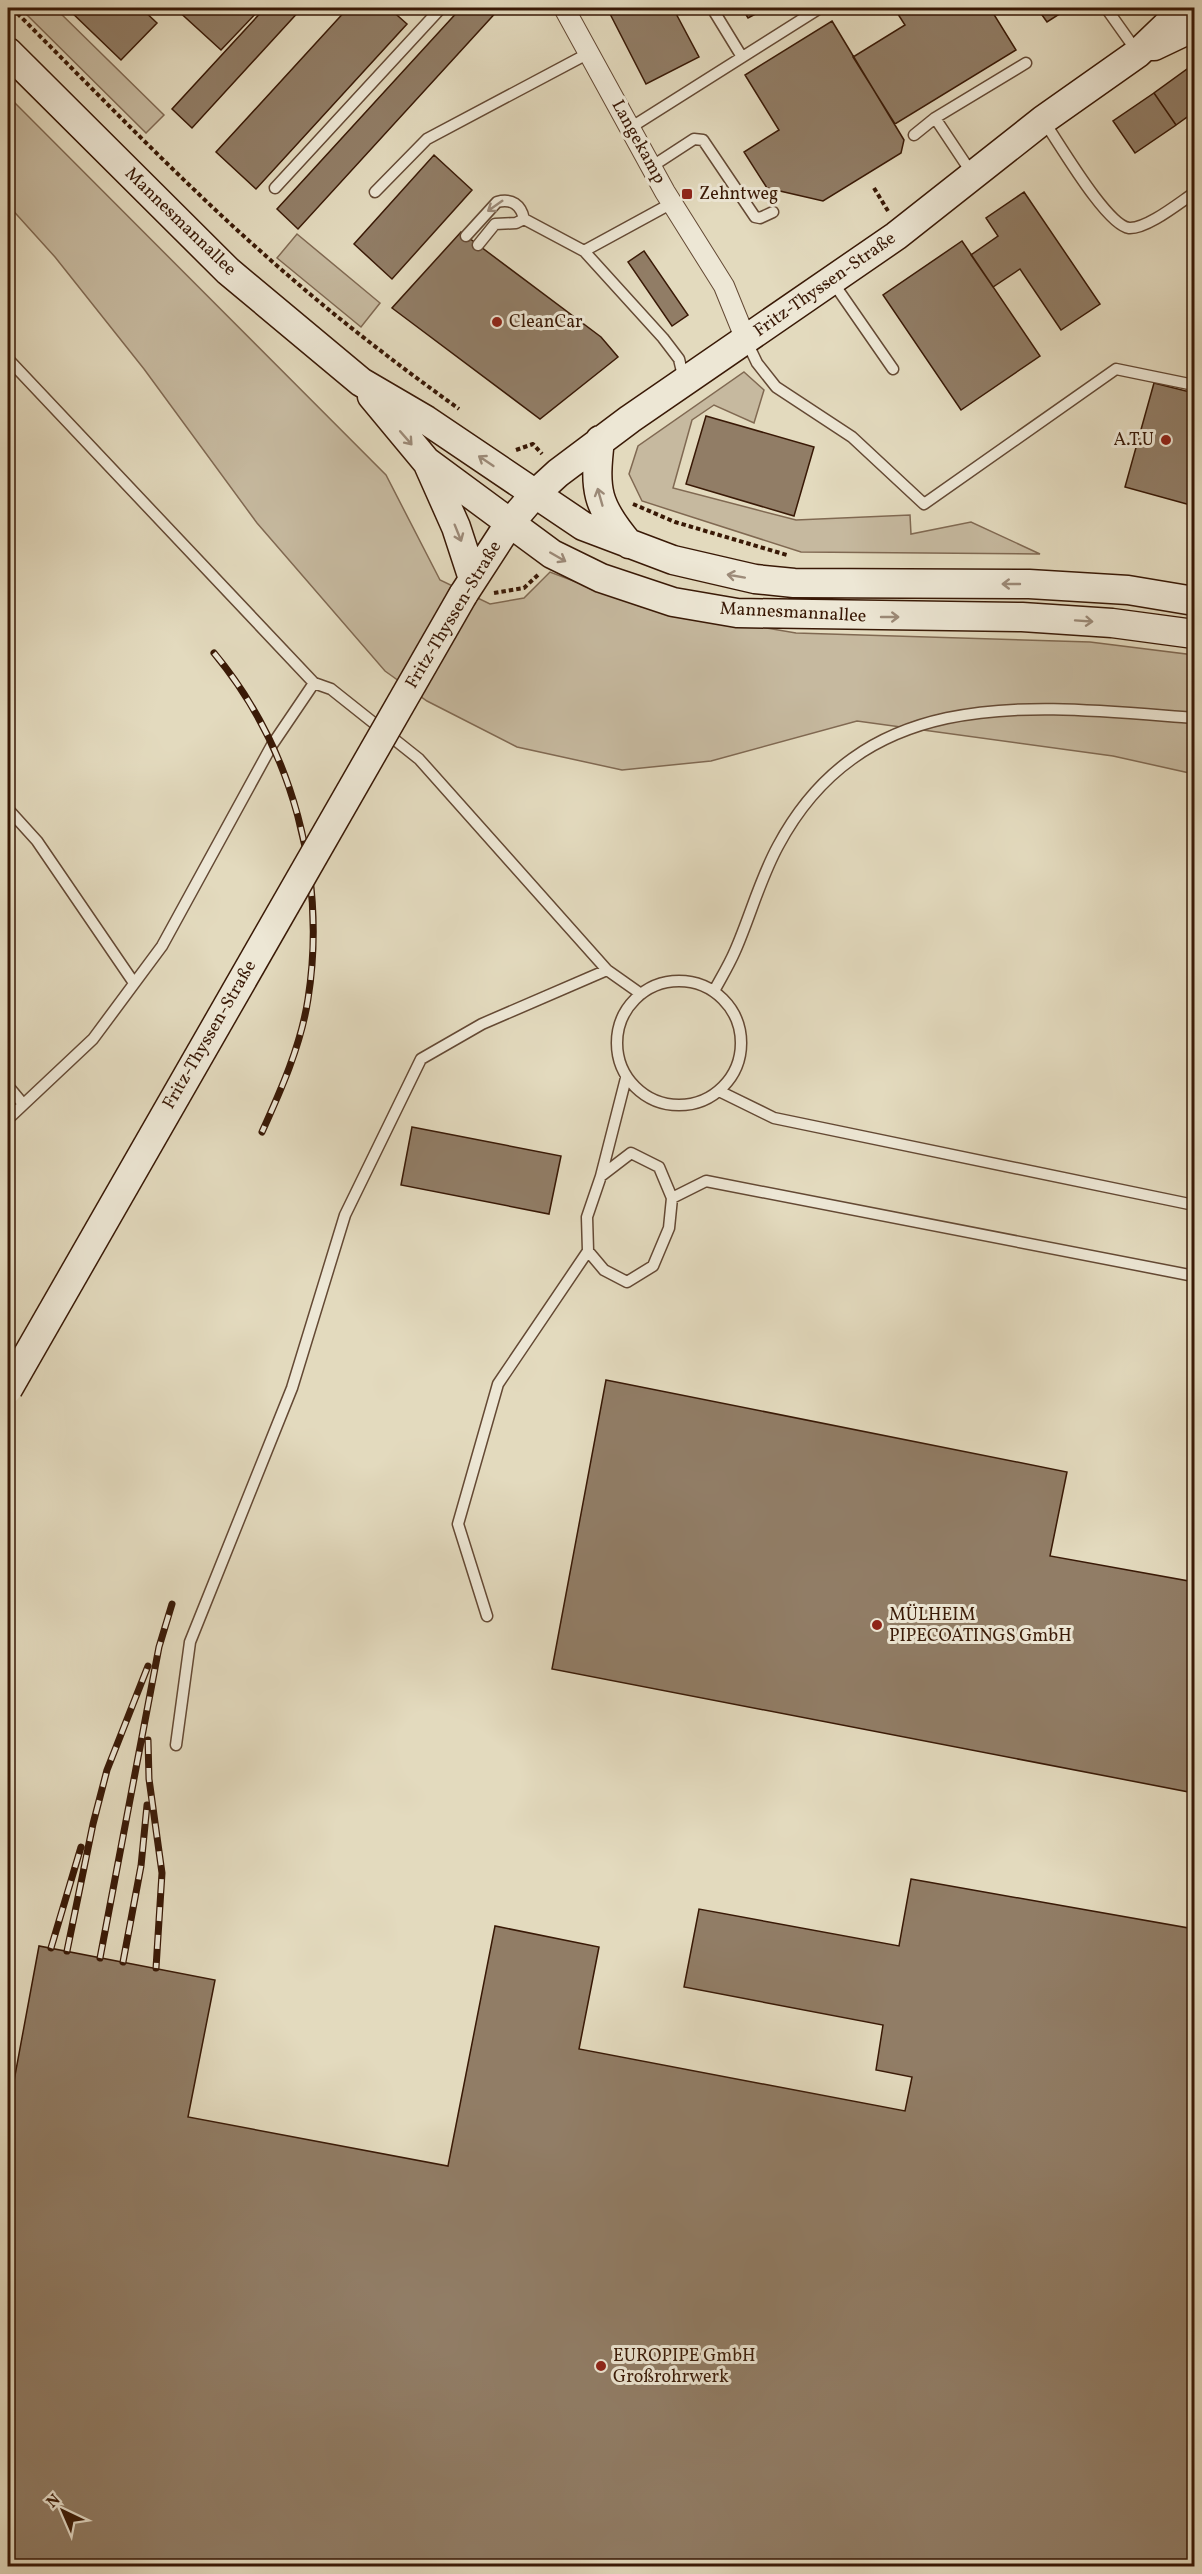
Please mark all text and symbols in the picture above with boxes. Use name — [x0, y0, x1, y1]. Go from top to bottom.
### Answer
street label: Langekamp — [605, 95, 671, 189]
street label: Mannesmannallee — [119, 162, 241, 282]
place label: Zehntweg — [699, 182, 778, 207]
marker: Zehntweg — [680, 187, 694, 201]
one-way arrow — [487, 200, 503, 212]
street label: Fritz-Thyssen-Straße — [749, 227, 901, 343]
place label: CleanCar — [509, 310, 583, 335]
marker: CleanCar — [490, 315, 504, 329]
place label: A.T.U — [1114, 428, 1154, 453]
one-way arrow — [399, 430, 413, 445]
marker: A.T.U — [1159, 433, 1173, 447]
one-way arrow — [478, 455, 495, 467]
one-way arrow — [594, 488, 605, 507]
one-way arrow — [453, 524, 464, 542]
street label: Fritz-Thyssen-Straße — [400, 536, 508, 694]
one-way arrow — [549, 551, 566, 563]
one-way arrow — [727, 570, 747, 581]
one-way arrow — [1002, 578, 1022, 590]
street label: Mannesmannallee — [719, 597, 867, 629]
one-way arrow — [879, 611, 899, 623]
one-way arrow — [1074, 616, 1094, 627]
street label: Fritz-Thyssen-Straße — [157, 956, 263, 1114]
place label: MÜLHEIM PIPECOATINGS GmbH — [889, 1603, 1072, 1649]
marker: MÜLHEIM PIPECOATINGS GmbH — [870, 1618, 884, 1632]
place label: EUROPIPE GmbH Großrohrwerk — [613, 2344, 756, 2390]
marker: EUROPIPE GmbH Großrohrwerk — [594, 2359, 608, 2373]
north arrow — [33, 2481, 93, 2541]
text: N — [42, 2489, 66, 2514]

